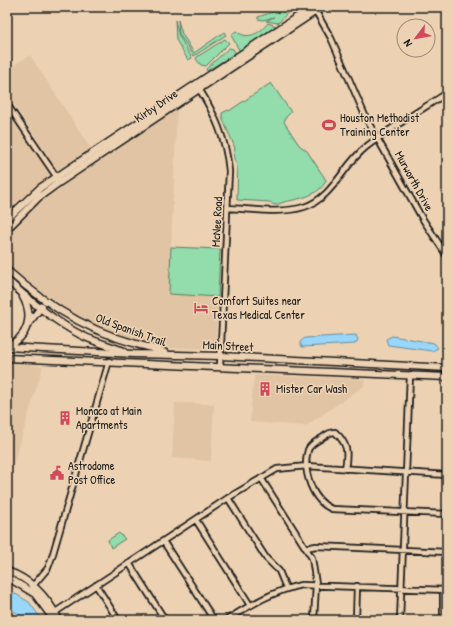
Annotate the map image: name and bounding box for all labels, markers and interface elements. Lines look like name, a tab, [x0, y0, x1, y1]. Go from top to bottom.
north arrow	[396, 18, 436, 58]
text: N	[400, 37, 415, 49]
street label: Kirby Drive	[131, 85, 181, 126]
place label: Houston Methodist Training Center	[340, 109, 420, 140]
sports icon: Houston Methodist Training Center	[321, 117, 337, 133]
street label: Murworth Drive	[391, 148, 438, 214]
street label: McNee Road	[207, 196, 226, 247]
place label: Comfort Suites near Texas Medical Center	[212, 292, 305, 323]
hotel icon: Comfort Suites near Texas Medical Center	[193, 300, 209, 316]
street label: Old Spanish Trail	[93, 309, 170, 350]
street label: Main Street	[202, 336, 255, 355]
place label: Mister Car Wash	[276, 380, 347, 397]
building icon: Mister Car Wash	[257, 381, 273, 397]
place label: Monaco at Main Apartments	[76, 402, 142, 433]
building icon: Monaco at Main Apartments	[57, 410, 73, 426]
place label: Astrodome Post Office	[68, 457, 115, 488]
public building icon: Astrodome Post Office	[49, 465, 65, 481]

